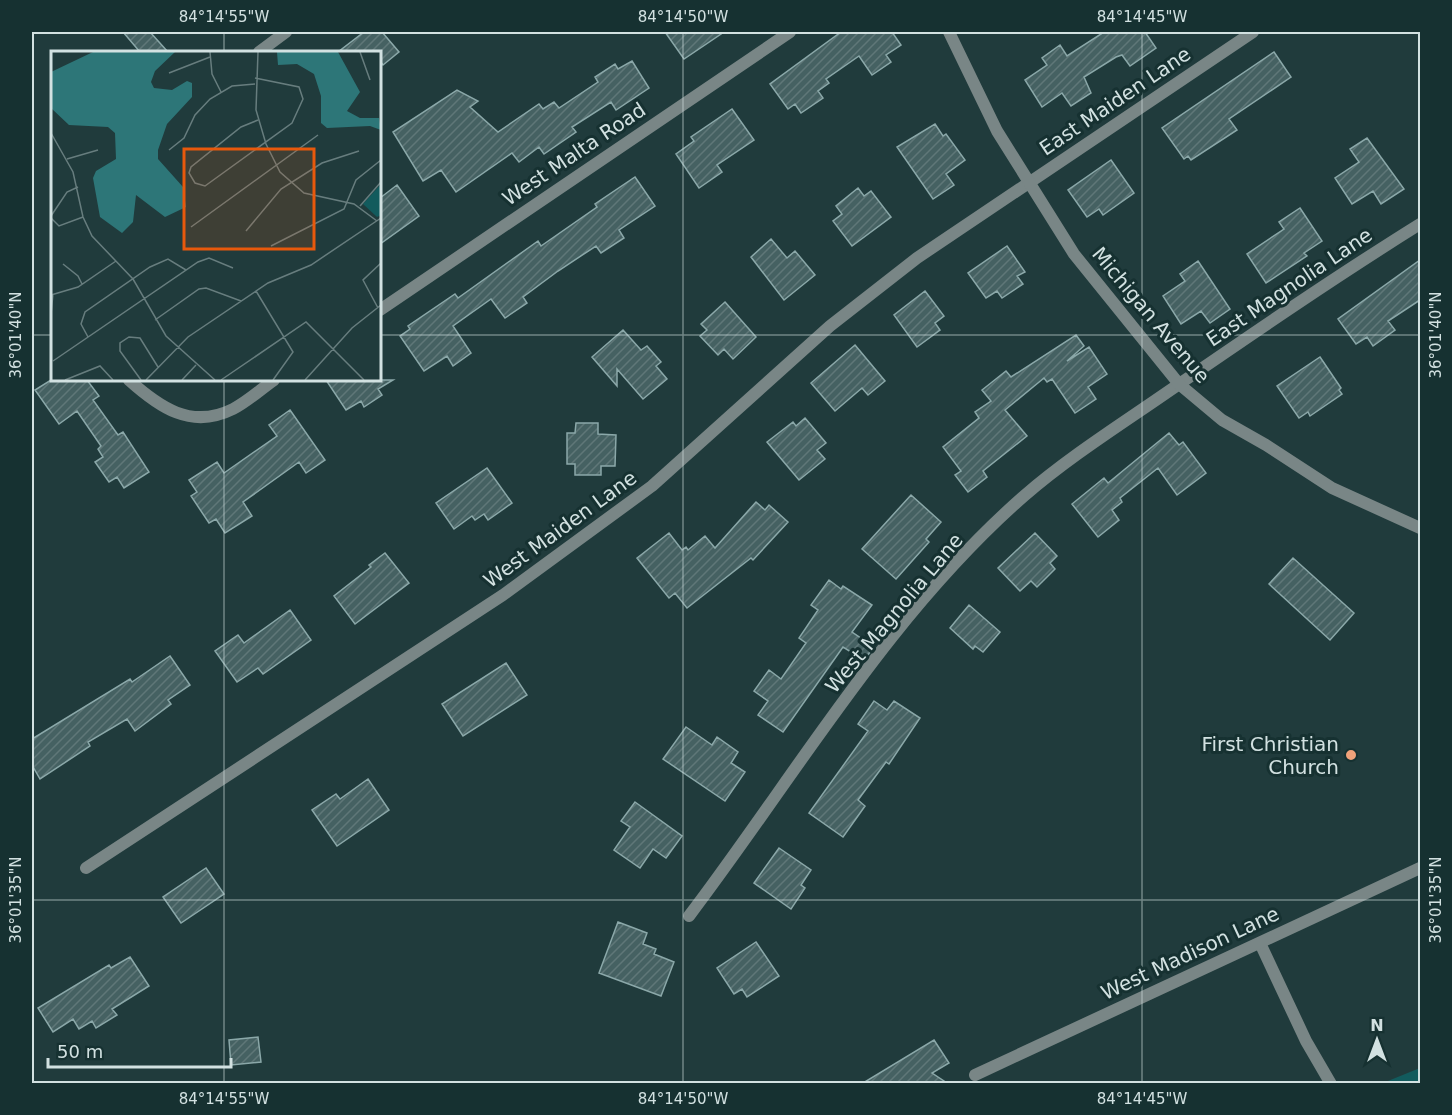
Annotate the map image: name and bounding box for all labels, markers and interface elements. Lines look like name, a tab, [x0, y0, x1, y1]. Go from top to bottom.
text: 84°14'55"W	[179, 8, 269, 26]
text: 84°14'50"W	[638, 8, 728, 26]
text: 84°14'45"W	[1097, 8, 1187, 26]
street label: East Maiden Lane	[1035, 42, 1195, 160]
inset map	[51, 51, 381, 381]
street label: West Malta Road	[498, 97, 650, 211]
street label: East Magnolia Lane	[1202, 223, 1376, 351]
street label: Michigan Avenue	[1087, 242, 1215, 388]
text: 36°01'40"N	[7, 291, 25, 379]
text: 36°01'40"N	[1427, 291, 1445, 379]
street label: West Maiden Lane	[479, 466, 641, 592]
street label: West Magnolia Lane	[820, 528, 968, 698]
place label: First Christian Church	[1201, 732, 1339, 779]
marker: First Christian Church	[1344, 748, 1358, 762]
text: 36°01'35"N	[7, 856, 25, 944]
text: 36°01'35"N	[1427, 856, 1445, 944]
street label: West Madison Lane	[1097, 901, 1283, 1005]
north arrow	[1347, 1010, 1407, 1070]
text: N	[1370, 1016, 1384, 1035]
scale bar	[48, 1031, 231, 1069]
text: 50 m	[57, 1041, 103, 1062]
text: 84°14'55"W	[179, 1090, 269, 1108]
text: 84°14'50"W	[638, 1090, 728, 1108]
text: 84°14'45"W	[1097, 1090, 1187, 1108]

